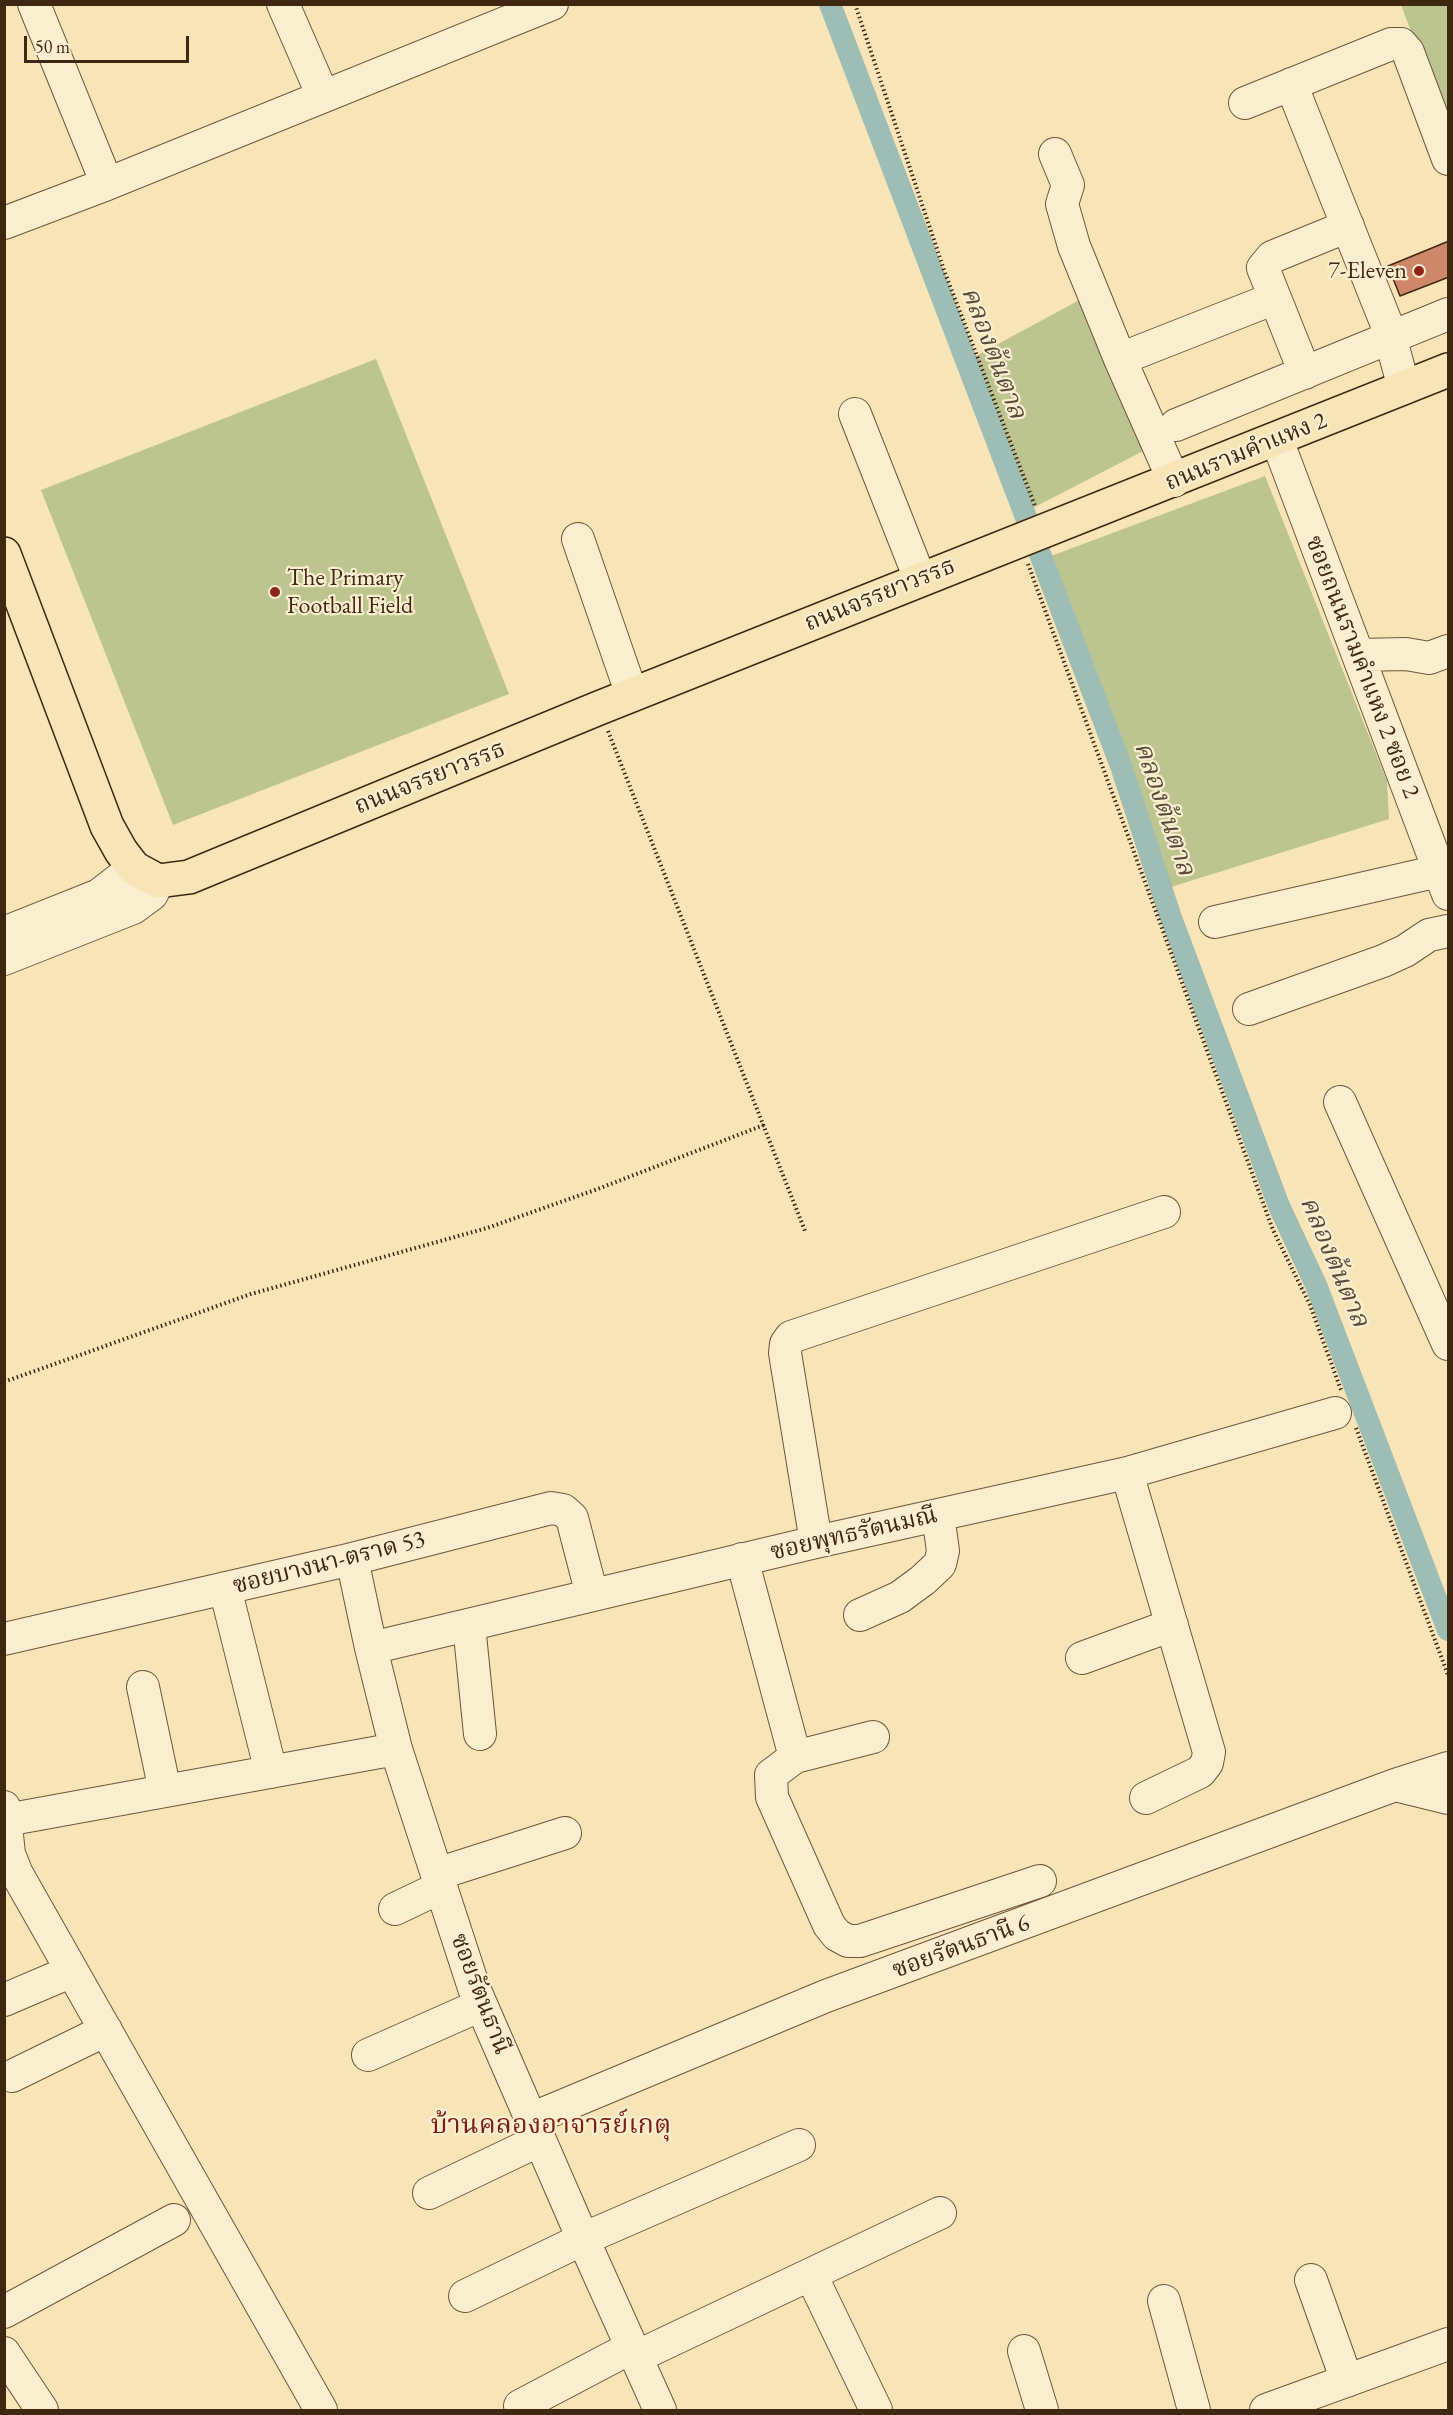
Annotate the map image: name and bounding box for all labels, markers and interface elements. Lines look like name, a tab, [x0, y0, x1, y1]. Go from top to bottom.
scale bar	[27, 24, 192, 62]
text: 50 m	[35, 35, 70, 58]
place label: 7-Eleven	[1328, 257, 1407, 285]
marker: 7-Eleven	[1412, 264, 1426, 278]
water label: คลองต้นตาล	[954, 283, 1032, 423]
street label: ถนนรามคำแหง 2	[1161, 406, 1331, 498]
street label: ซอยถนนรามคำแหง 2 ซอย 2	[1299, 532, 1425, 802]
street label: ถนนจรรยาวรรธ	[800, 552, 960, 638]
place label: The Primary Football Field	[287, 564, 413, 620]
marker: The Primary Football Field	[268, 585, 282, 599]
street label: ถนนจรรยาวรรธ	[350, 735, 510, 821]
water label: คลองต้นตาล	[1127, 738, 1201, 880]
water label: คลองต้นตาล	[1292, 1192, 1376, 1332]
street label: ซอยพุทธรัตนมณี	[768, 1501, 940, 1567]
street label: ซอยบางนา-ตราด 53	[230, 1525, 428, 1601]
street label: ซอยรัตนธานี 6	[889, 1909, 1033, 1985]
street label: ซอยรัตนธานี	[444, 1929, 516, 2059]
district label: บ้านคลองอาจารย์เกตุ	[431, 2110, 671, 2142]

